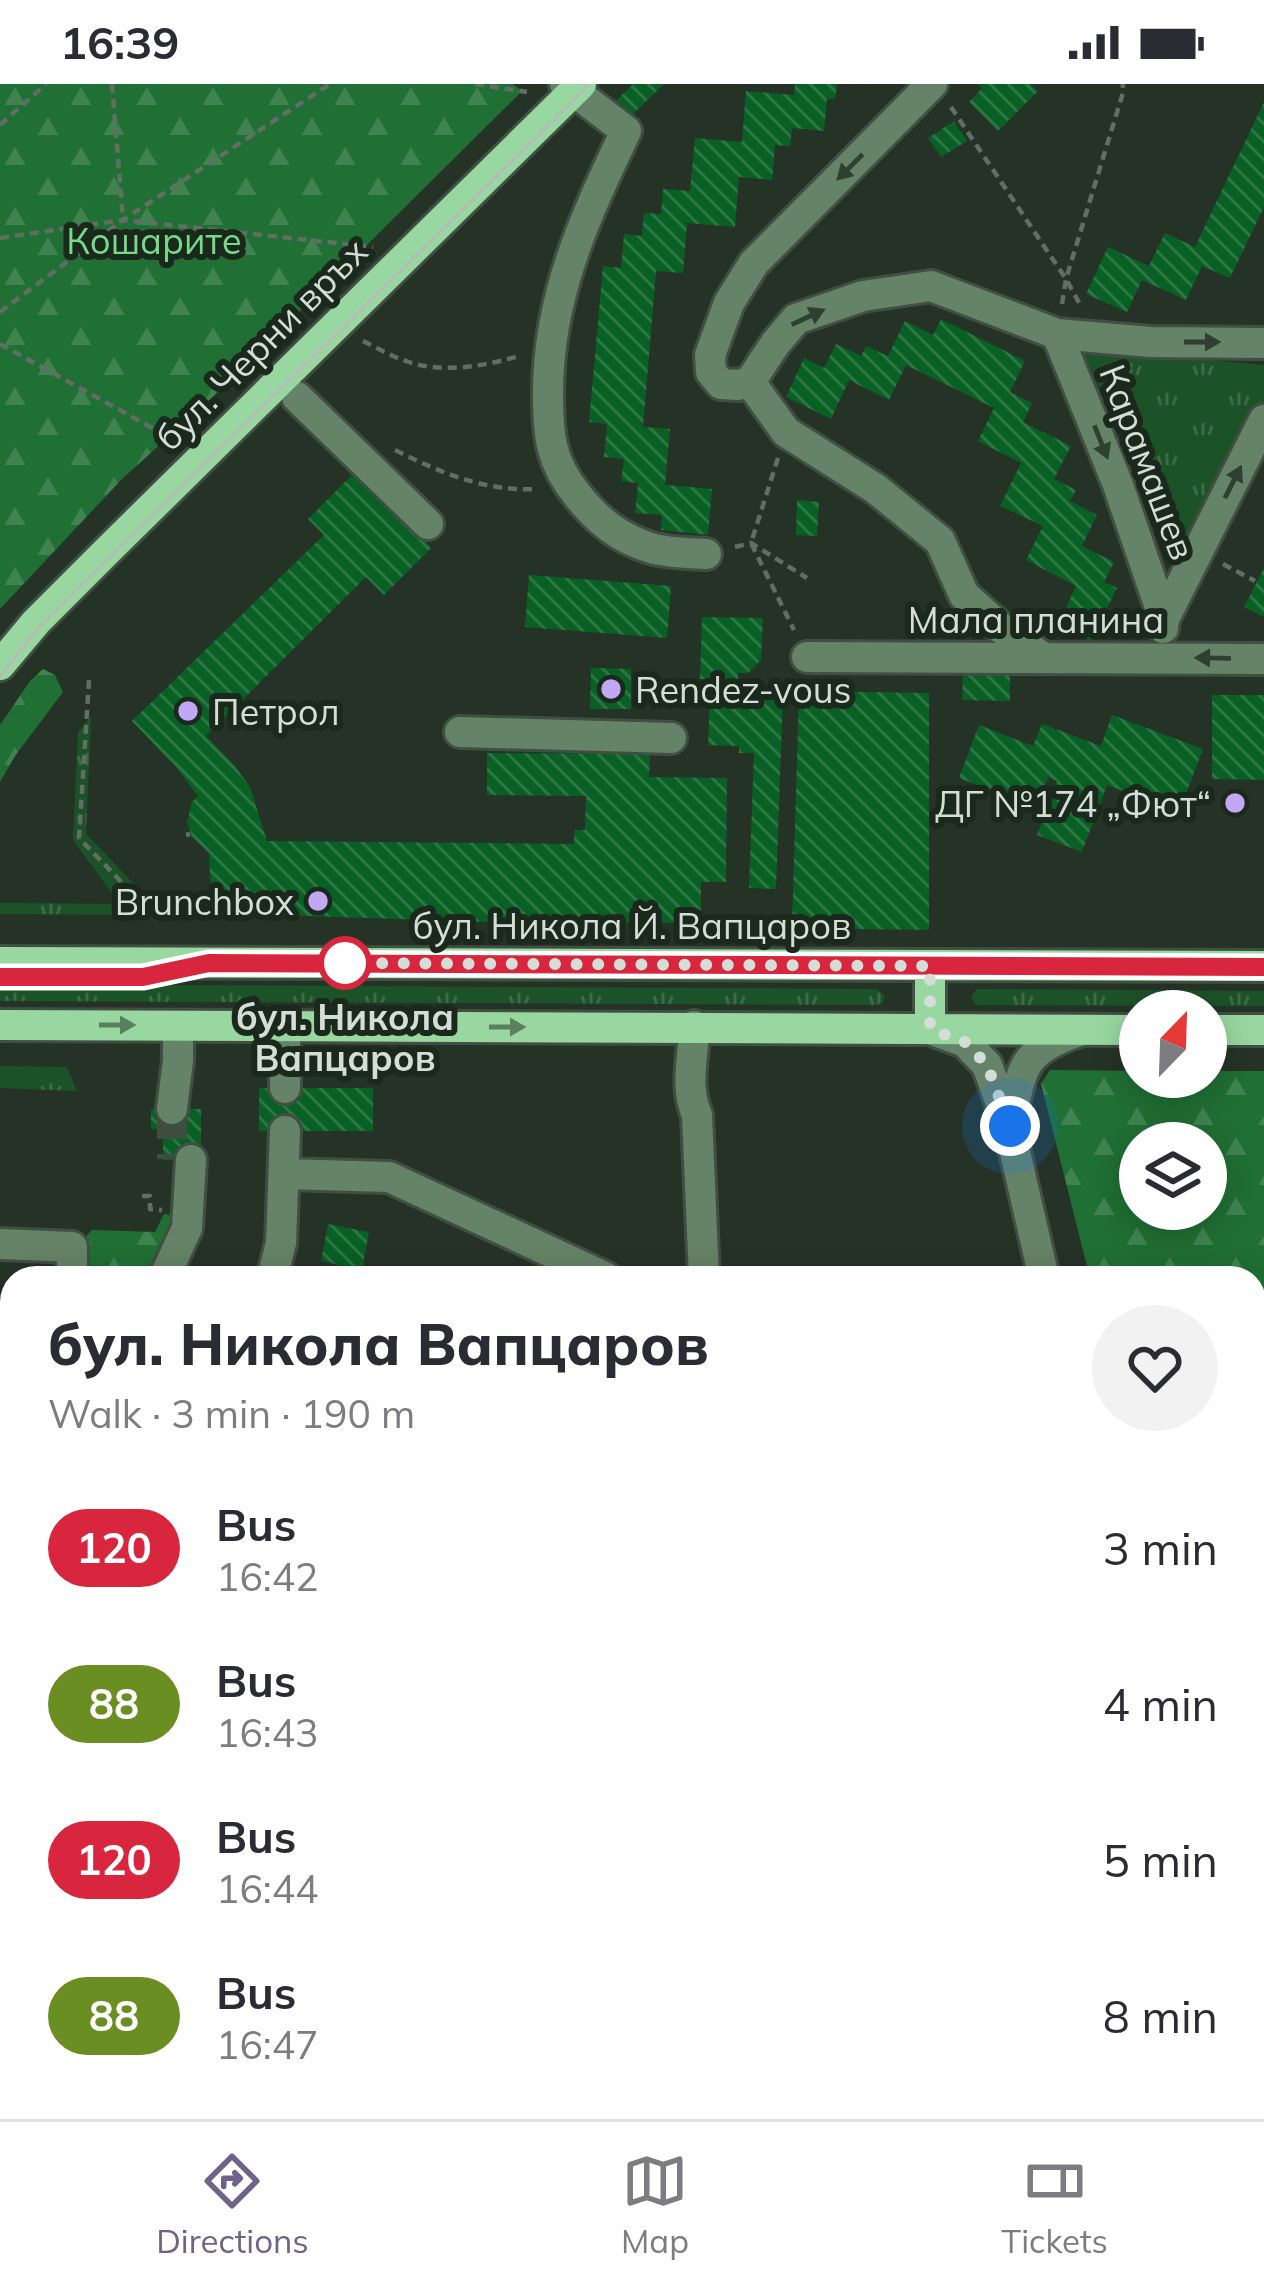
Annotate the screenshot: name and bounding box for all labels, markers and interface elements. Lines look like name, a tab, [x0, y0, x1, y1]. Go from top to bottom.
text: 16:39	[60, 14, 179, 70]
one-way arrow	[836, 153, 864, 181]
park label: Кошарите	[66, 218, 242, 263]
street label: бул. Черни връх	[146, 228, 377, 459]
one-way arrow	[791, 307, 826, 327]
one-way arrow	[1184, 332, 1222, 352]
street label: Карамашев	[1090, 358, 1206, 566]
one-way arrow	[1092, 425, 1111, 461]
one-way arrow	[1222, 465, 1242, 500]
street label: Мала планина	[908, 597, 1164, 642]
one-way arrow	[1193, 648, 1231, 668]
place label: Rendez-vous	[635, 667, 851, 712]
marker: Rendez-vous	[598, 676, 624, 702]
place label: Петрол	[212, 689, 340, 734]
marker: Петрол	[175, 698, 201, 724]
place label: ДГ №174 „Фют“	[935, 781, 1211, 826]
marker: ДГ №174 „Фют“	[1222, 790, 1248, 816]
place label: Brunchbox	[115, 879, 294, 924]
marker: Brunchbox	[305, 888, 331, 914]
street label: бул. Никола Й. Вапцаров	[413, 903, 851, 948]
marker: бул. Никола Вапцаров	[320, 938, 370, 988]
north arrow	[1119, 990, 1227, 1098]
map controls	[1119, 990, 1227, 1230]
place label: бул. Никола Вапцаров	[236, 994, 454, 1080]
one-way arrow	[99, 1015, 137, 1035]
one-way arrow	[489, 1017, 527, 1037]
your location	[980, 1096, 1040, 1156]
button: layers	[1119, 1122, 1227, 1230]
button: heart	[1092, 1305, 1218, 1431]
text: бул. Никола Вапцаров	[48, 1308, 709, 1379]
text: Walk · 3 min · 190 m	[48, 1389, 415, 1438]
text: Bus	[216, 1496, 296, 1552]
text: 3 min	[1103, 1520, 1218, 1576]
text: 120	[76, 1521, 152, 1574]
text: 16:42	[216, 1552, 319, 1601]
text: Bus	[216, 1652, 296, 1708]
text: 4 min	[1103, 1676, 1218, 1732]
text: 88	[89, 1677, 139, 1730]
text: 16:43	[216, 1708, 319, 1757]
text: Bus	[216, 1808, 296, 1864]
text: 5 min	[1103, 1832, 1218, 1888]
text: 120	[76, 1833, 152, 1886]
text: 16:44	[216, 1864, 319, 1913]
text: Bus	[216, 1964, 296, 2020]
text: 8 min	[1103, 1988, 1218, 2044]
text: 88	[89, 1989, 139, 2042]
text: 16:47	[216, 2020, 319, 2069]
tab: Directions	[156, 2148, 309, 2261]
tab: Map	[621, 2148, 689, 2261]
tab: Tickets	[1001, 2148, 1108, 2261]

